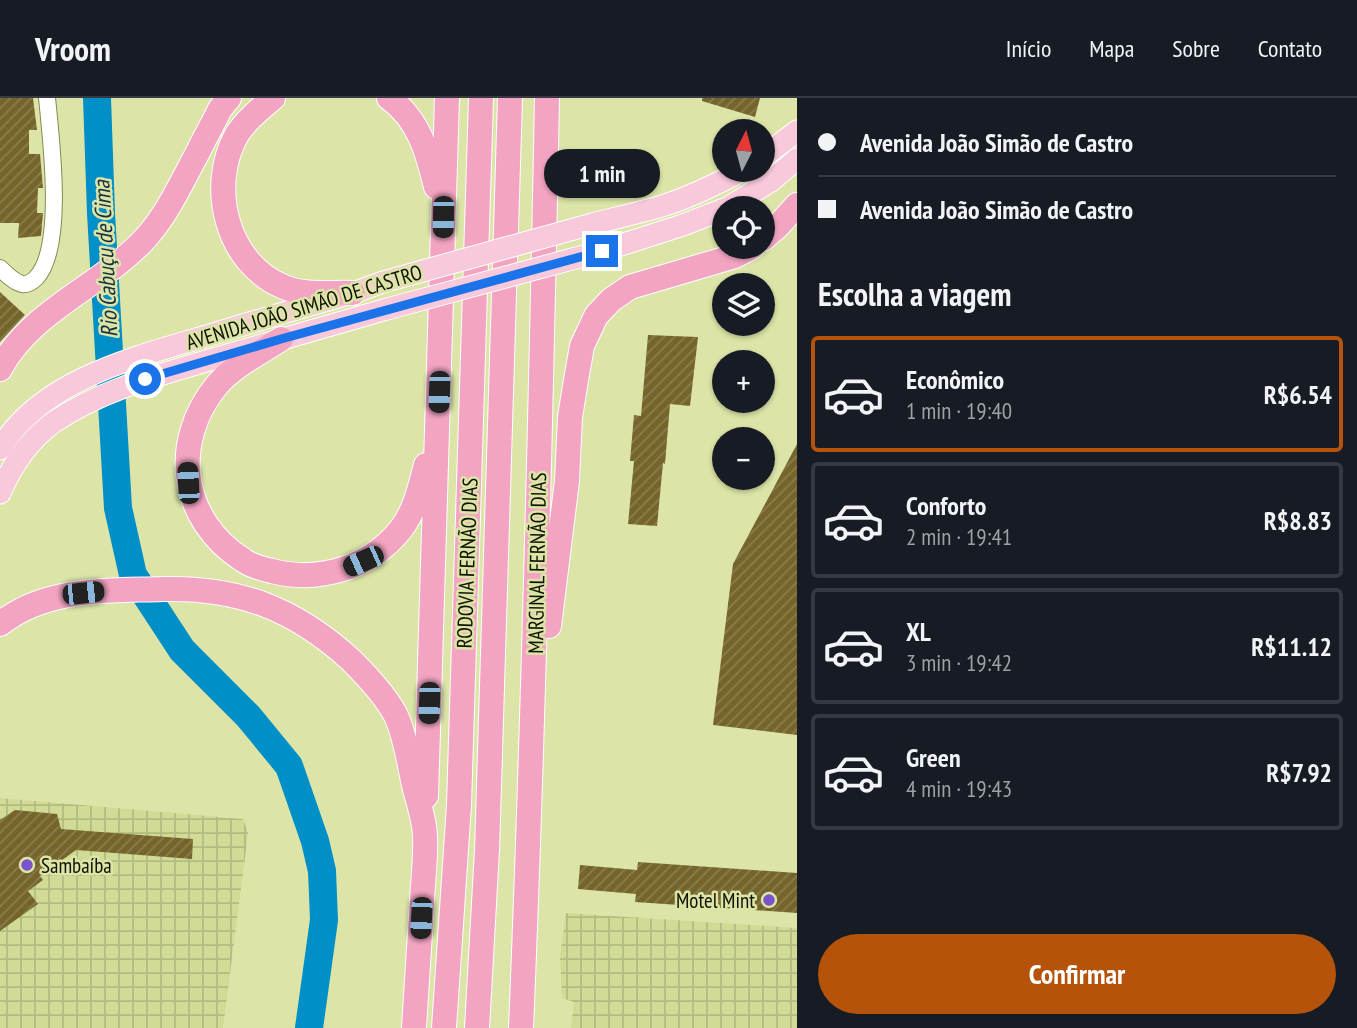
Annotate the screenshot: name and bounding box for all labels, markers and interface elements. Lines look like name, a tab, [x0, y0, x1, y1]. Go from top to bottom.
text: Vroom	[35, 27, 111, 70]
text: Início	[1006, 33, 1051, 64]
text: Mapa	[1089, 33, 1134, 64]
text: Sobre	[1172, 33, 1220, 64]
text: Contato	[1258, 33, 1322, 64]
north arrow	[712, 119, 775, 182]
map controls	[712, 119, 775, 490]
text: Avenida João Simão de Castro	[860, 126, 1133, 159]
callout: 1 min	[544, 150, 660, 198]
text: 1 min	[579, 159, 625, 188]
water label: Rio Cabuçu de Cima	[86, 178, 124, 338]
text: Avenida João Simão de Castro	[860, 193, 1133, 226]
car	[433, 196, 454, 238]
button: locate	[712, 196, 775, 259]
route end	[586, 235, 618, 267]
street label: AVENIDA JOÃO SIMÃO DE CASTRO	[183, 258, 425, 356]
button: layers	[712, 273, 775, 336]
text: Escolha a viagem	[818, 273, 1011, 315]
button: +	[712, 350, 775, 413]
route start	[129, 363, 161, 395]
icon: car	[822, 363, 885, 426]
text: Econômico	[906, 363, 1004, 396]
car	[428, 371, 451, 413]
text: R$6.54	[1264, 378, 1332, 411]
text: 1 min · 19:40	[906, 396, 1012, 425]
button: −	[712, 427, 775, 490]
car	[177, 461, 200, 505]
street label: MARGINAL FERNÃO DIAS	[522, 472, 552, 654]
street label: RODOVIA FERNÃO DIAS	[451, 477, 483, 649]
icon: car	[822, 489, 885, 552]
text: Conforto	[906, 489, 986, 522]
text: R$8.83	[1264, 504, 1332, 537]
text: 2 min · 19:41	[906, 522, 1012, 551]
car	[340, 543, 387, 579]
car	[62, 580, 105, 606]
icon: car	[822, 615, 885, 678]
text: XL	[906, 615, 931, 648]
text: R$11.12	[1251, 630, 1332, 663]
text: 3 min · 19:42	[906, 648, 1012, 677]
car	[418, 682, 441, 724]
icon: car	[822, 741, 885, 804]
text: Green	[906, 741, 961, 774]
text: R$7.92	[1266, 756, 1332, 789]
text: 4 min · 19:43	[906, 774, 1012, 803]
place label: Sambaíba	[41, 852, 112, 879]
marker: Sambaíba	[19, 857, 35, 873]
place label: Motel Mint	[676, 887, 755, 914]
marker: Motel Mint	[761, 892, 777, 908]
car	[410, 896, 433, 940]
button: Confirmar	[818, 934, 1336, 1014]

